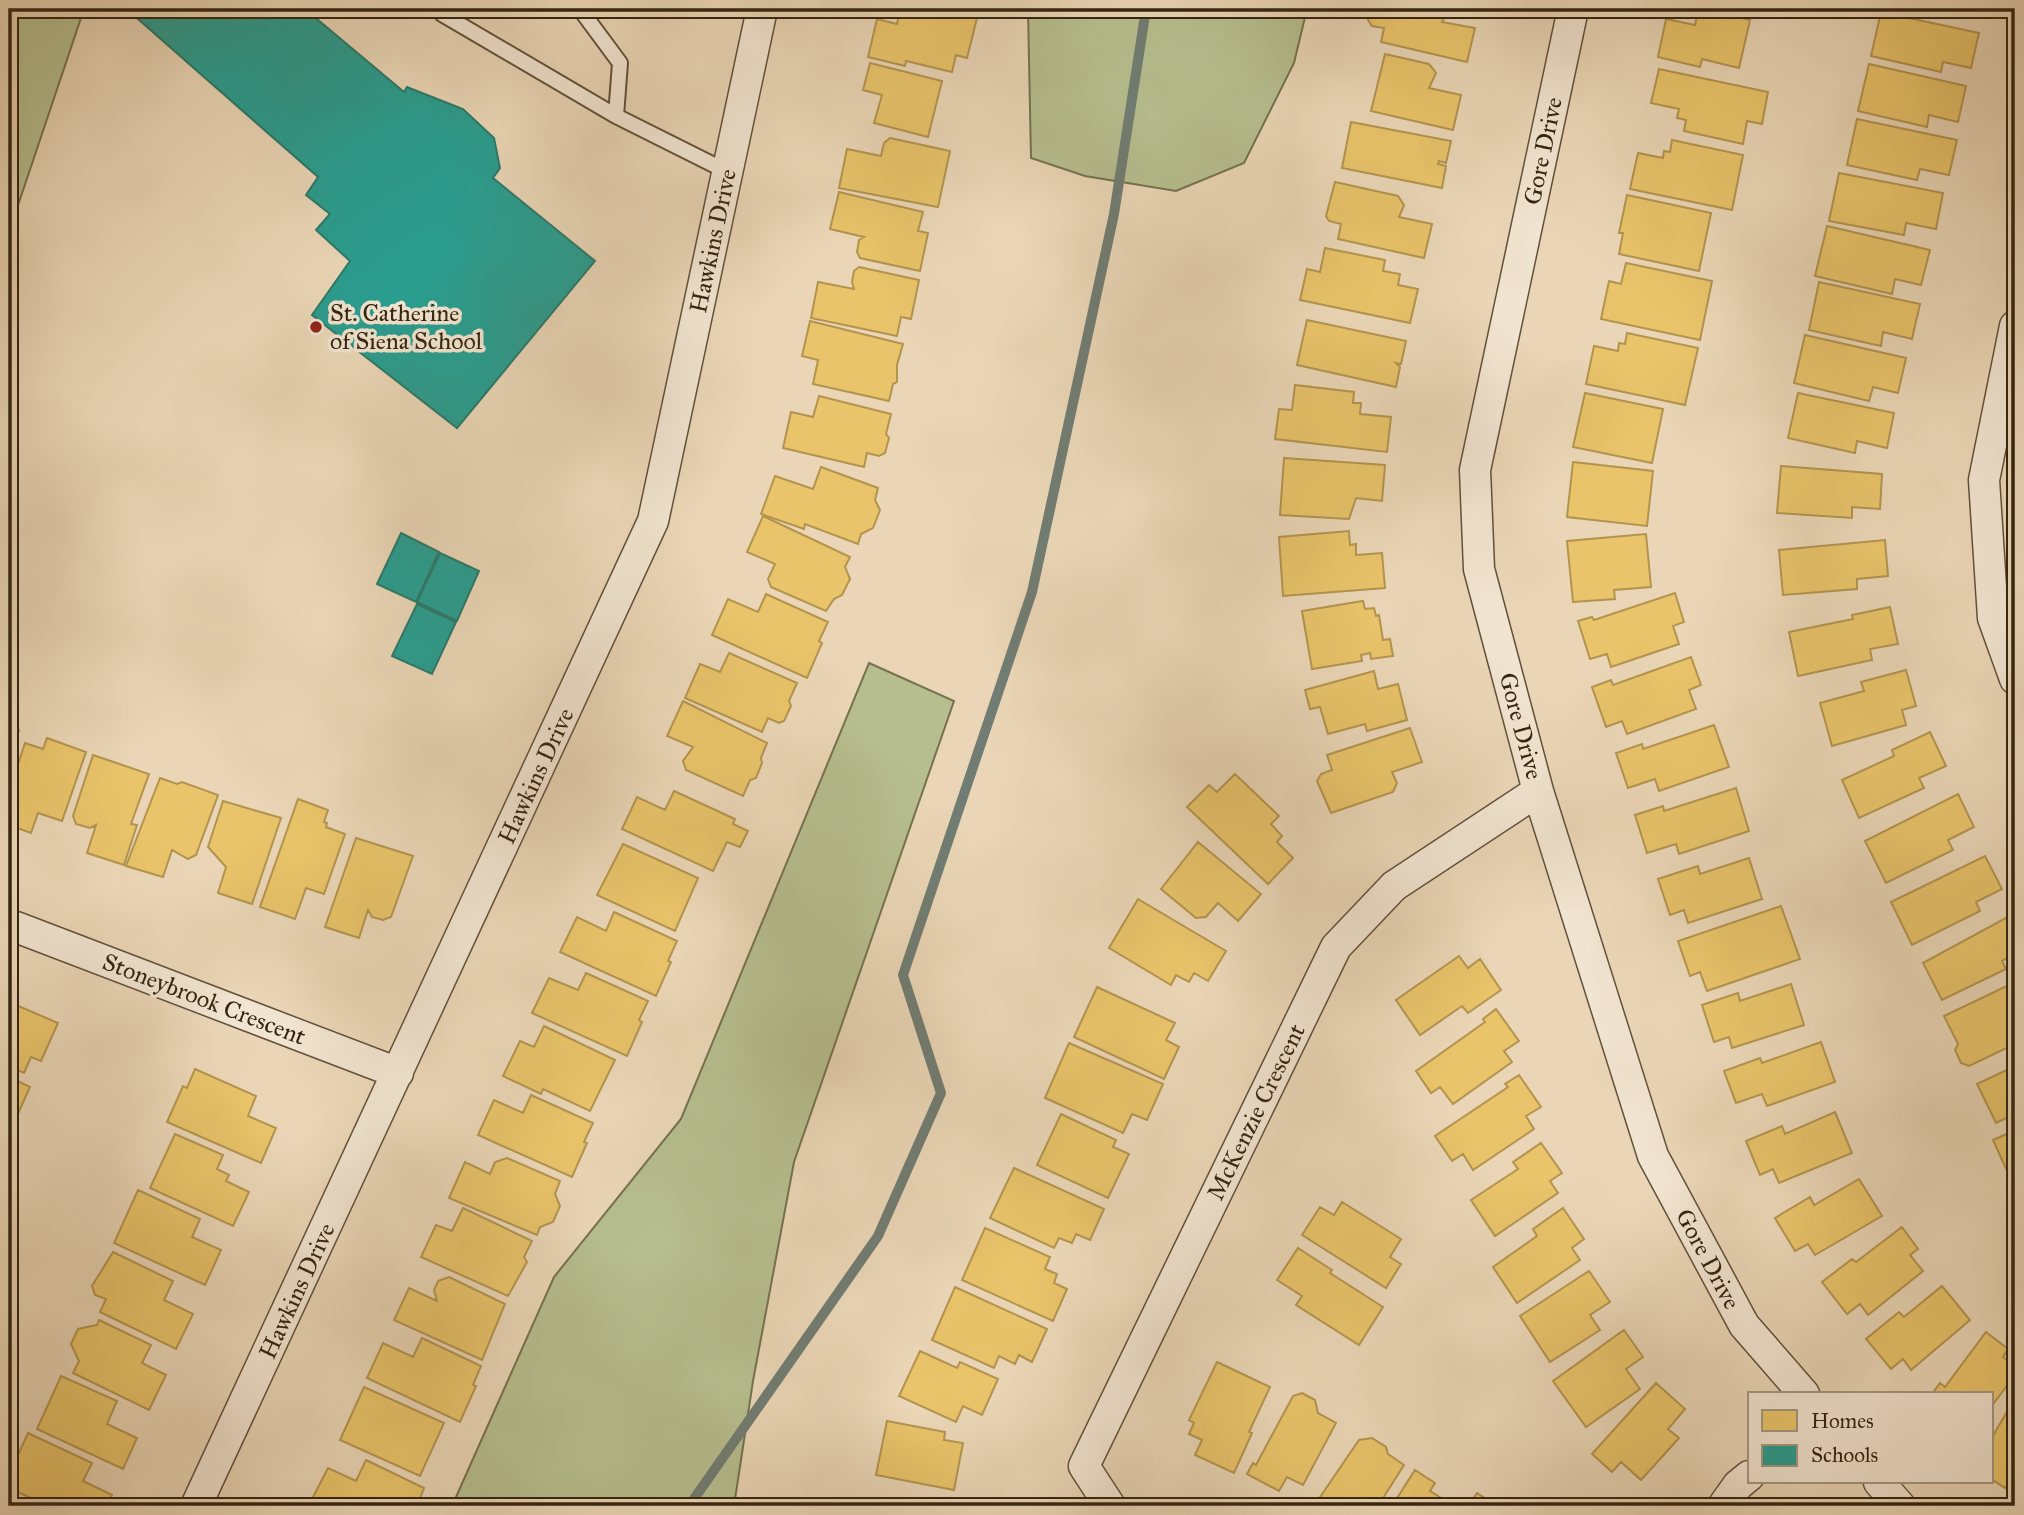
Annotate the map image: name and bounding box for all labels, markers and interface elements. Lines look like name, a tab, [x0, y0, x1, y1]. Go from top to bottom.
street label: Gore Drive	[1517, 94, 1569, 208]
street label: Hawkins Drive	[683, 166, 743, 316]
place label: St. Catherine of Siena School	[330, 298, 483, 356]
marker: St. Catherine of Siena School	[308, 319, 324, 335]
street label: Gore Drive	[1492, 669, 1550, 783]
street label: Hawkins Drive	[491, 703, 581, 849]
street label: Stoneybrook Crescent	[98, 946, 310, 1052]
street label: McKenzie Crescent	[1200, 1019, 1312, 1205]
street label: Gore Drive	[1669, 1204, 1747, 1314]
street label: Hawkins Drive	[252, 1218, 342, 1364]
legend	[1748, 1392, 1993, 1484]
text: Homes	[1811, 1408, 1874, 1434]
text: Schools	[1811, 1442, 1878, 1468]

